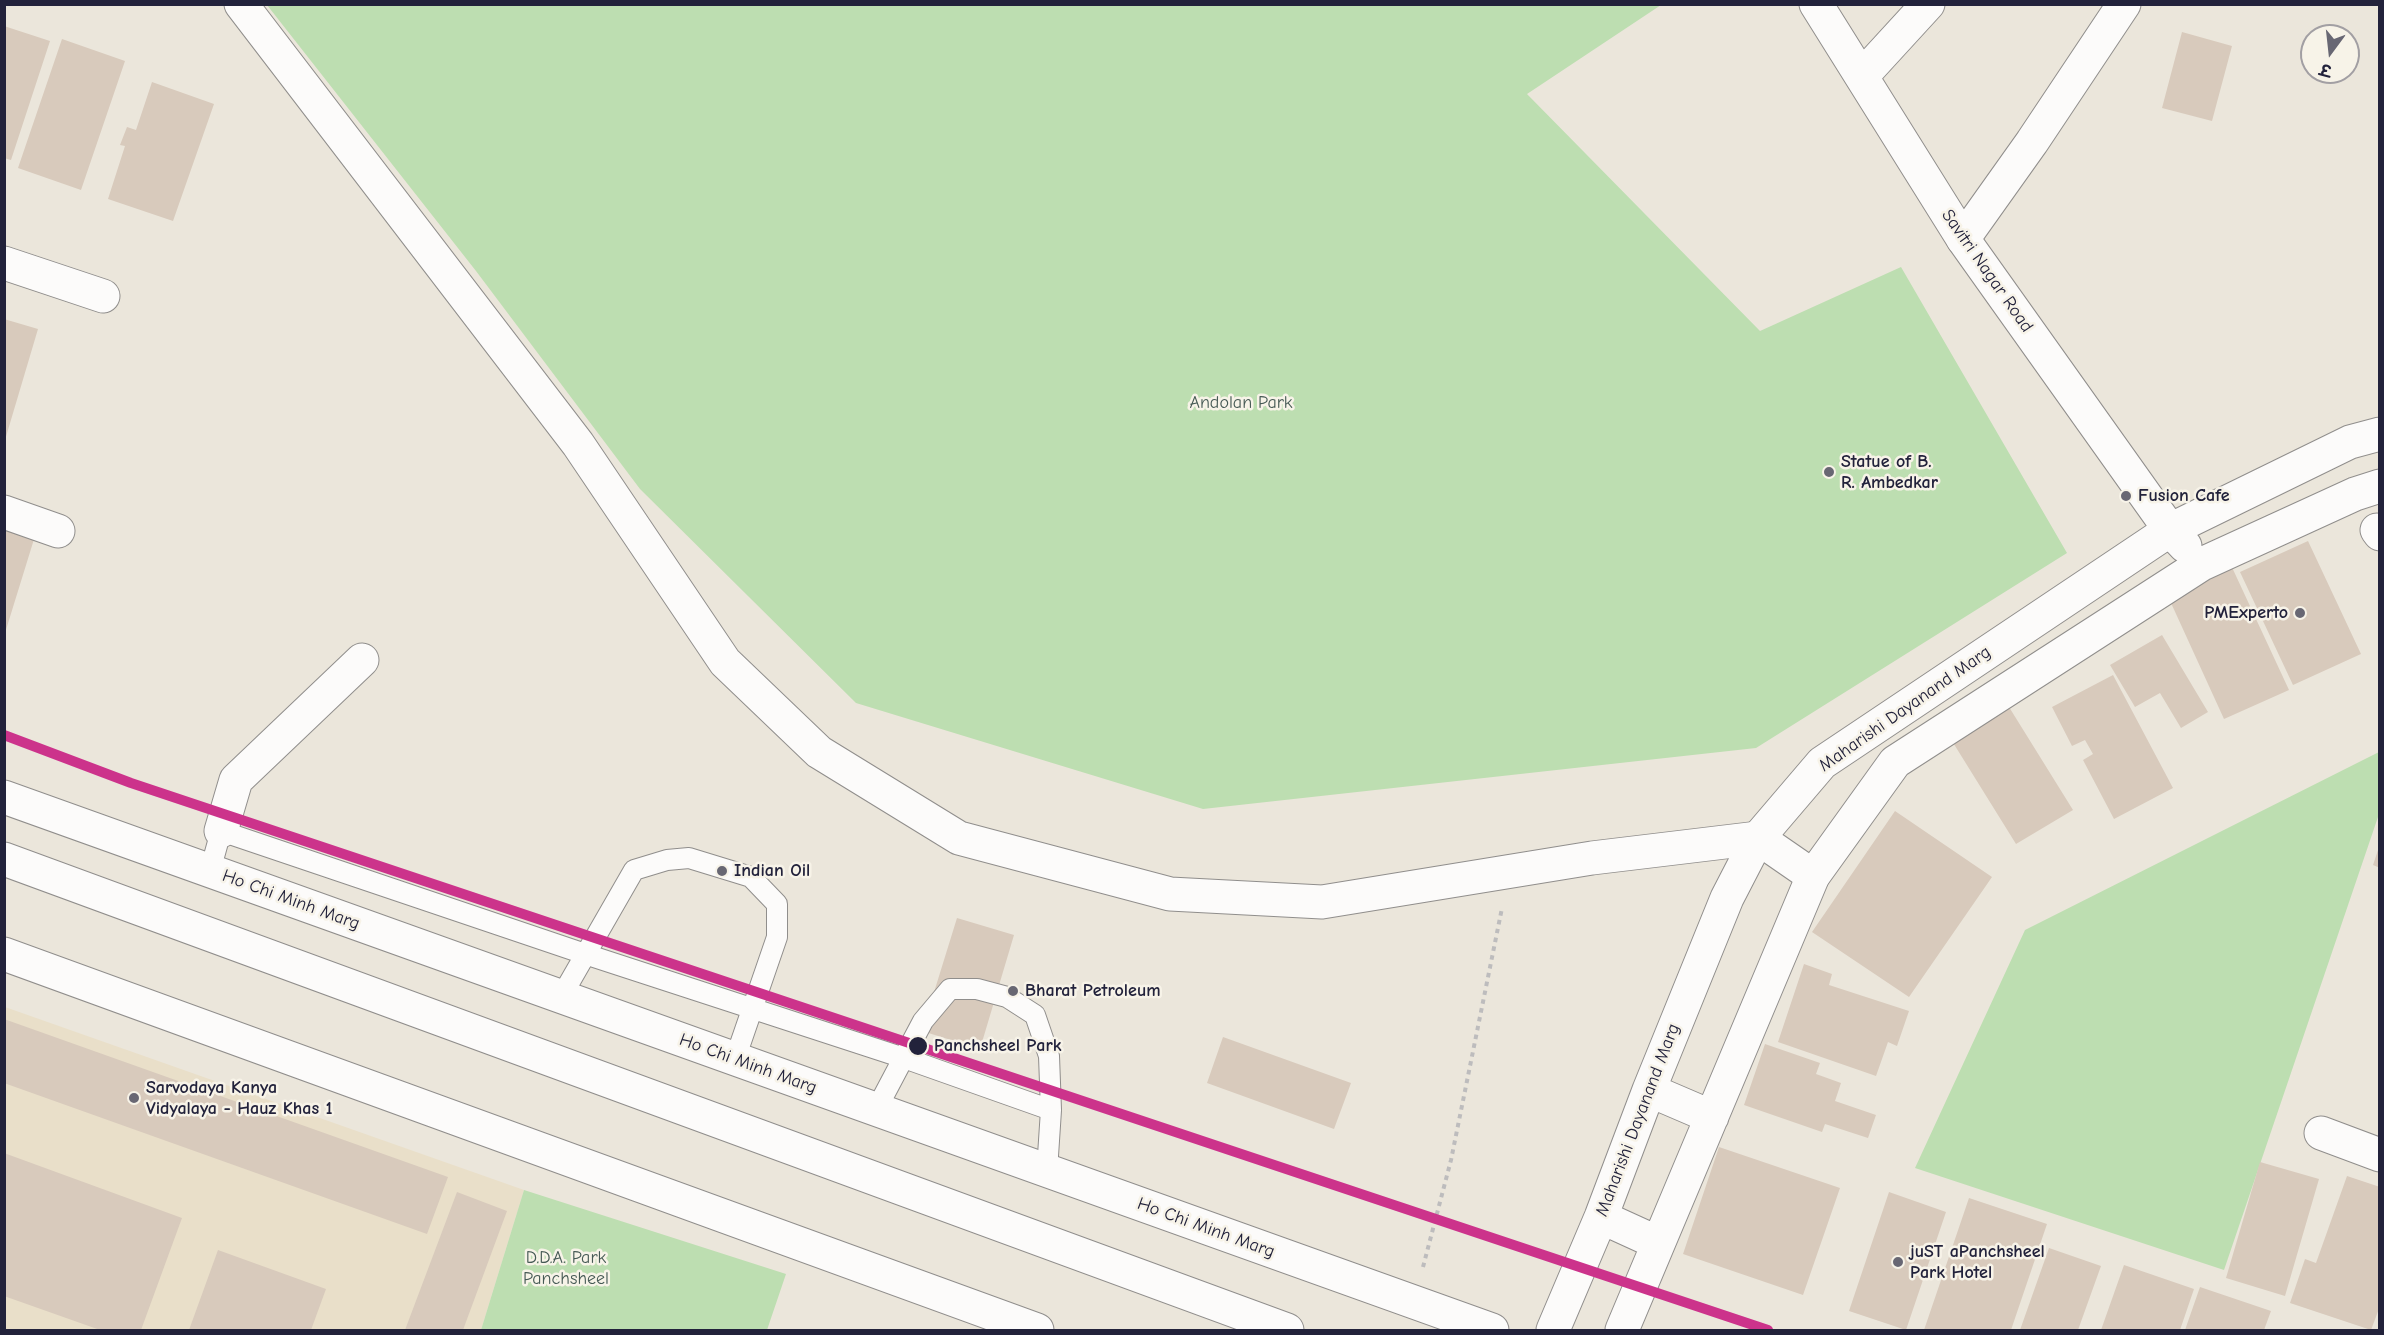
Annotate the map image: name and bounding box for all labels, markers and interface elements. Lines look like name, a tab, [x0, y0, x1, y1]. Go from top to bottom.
north arrow	[2300, 24, 2360, 84]
text: उ	[2318, 59, 2333, 80]
street label: Savitri Nagar Road	[1937, 205, 2037, 337]
park label: Andolan Park	[1189, 392, 1293, 414]
place label: Statue of B. R. Ambedkar	[1841, 451, 1938, 494]
marker: Statue of B. R. Ambedkar	[1822, 465, 1836, 479]
place label: Fusion Cafe	[2138, 485, 2230, 507]
marker: Fusion Cafe	[2119, 489, 2133, 503]
place label: PMExperto	[2204, 602, 2288, 624]
marker: PMExperto	[2293, 606, 2307, 620]
street label: Maharishi Dayanand Marg	[1815, 641, 1995, 777]
place label: Indian Oil	[734, 860, 810, 882]
marker: Indian Oil	[715, 864, 729, 878]
street label: Ho Chi Minh Marg	[219, 865, 363, 935]
place label: Bharat Petroleum	[1025, 980, 1161, 1002]
marker: Bharat Petroleum	[1006, 984, 1020, 998]
street label: Maharishi Dayanand Marg	[1591, 1021, 1685, 1219]
street label: Ho Chi Minh Marg	[676, 1029, 820, 1099]
marker: Panchsheel Park	[907, 1035, 929, 1057]
place label: Panchsheel Park	[934, 1035, 1061, 1057]
place label: Sarvodaya Kanya Vidyalaya - Hauz Khas 1	[146, 1077, 333, 1120]
marker: Sarvodaya Kanya Vidyalaya - Hauz Khas 1	[127, 1091, 141, 1105]
street label: Ho Chi Minh Marg	[1134, 1193, 1278, 1263]
place label: juST aPanchsheel Park Hotel	[1910, 1241, 2045, 1284]
park label: D.D.A. Park Panchsheel	[523, 1247, 609, 1290]
marker: juST aPanchsheel Park Hotel	[1891, 1255, 1905, 1269]

